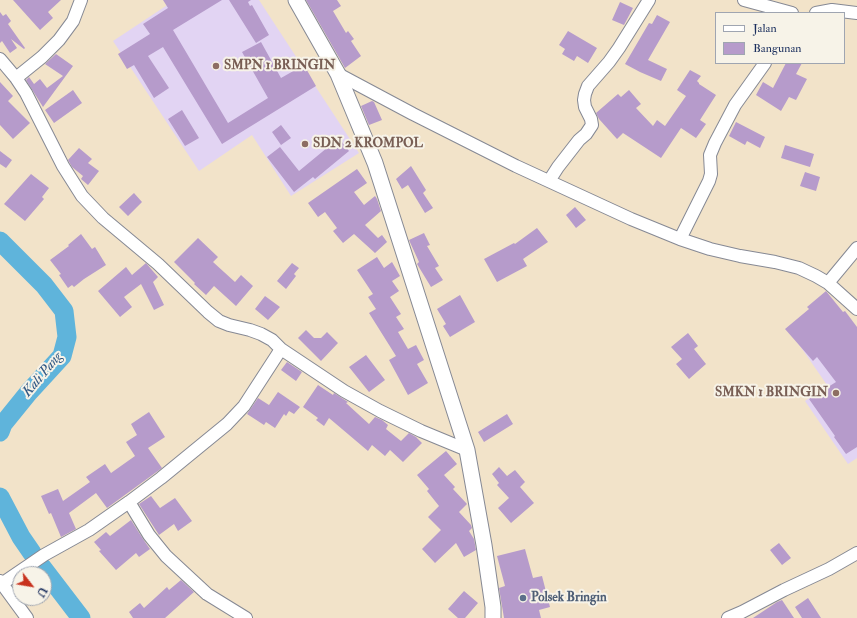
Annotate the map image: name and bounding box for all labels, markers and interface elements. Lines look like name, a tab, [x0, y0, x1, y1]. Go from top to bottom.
legend	[715, 12, 845, 64]
text: Jalan	[753, 21, 777, 36]
text: Bangunan	[753, 41, 802, 56]
place label: SMPN 1 BRINGIN	[224, 58, 335, 74]
marker: SMPN 1 BRINGIN	[211, 61, 221, 71]
place label: SDN 2 KROMPOL	[313, 136, 423, 152]
marker: SDN 2 KROMPOL	[300, 139, 310, 149]
water label: Kali Pang	[19, 349, 67, 401]
place label: SMKN 1 BRINGIN	[715, 385, 828, 401]
marker: SMKN 1 BRINGIN	[831, 388, 841, 398]
north arrow	[12, 566, 52, 606]
text: U	[34, 585, 50, 599]
place label: Polsek Bringin	[531, 590, 607, 606]
marker: Polsek Bringin	[518, 593, 528, 603]

